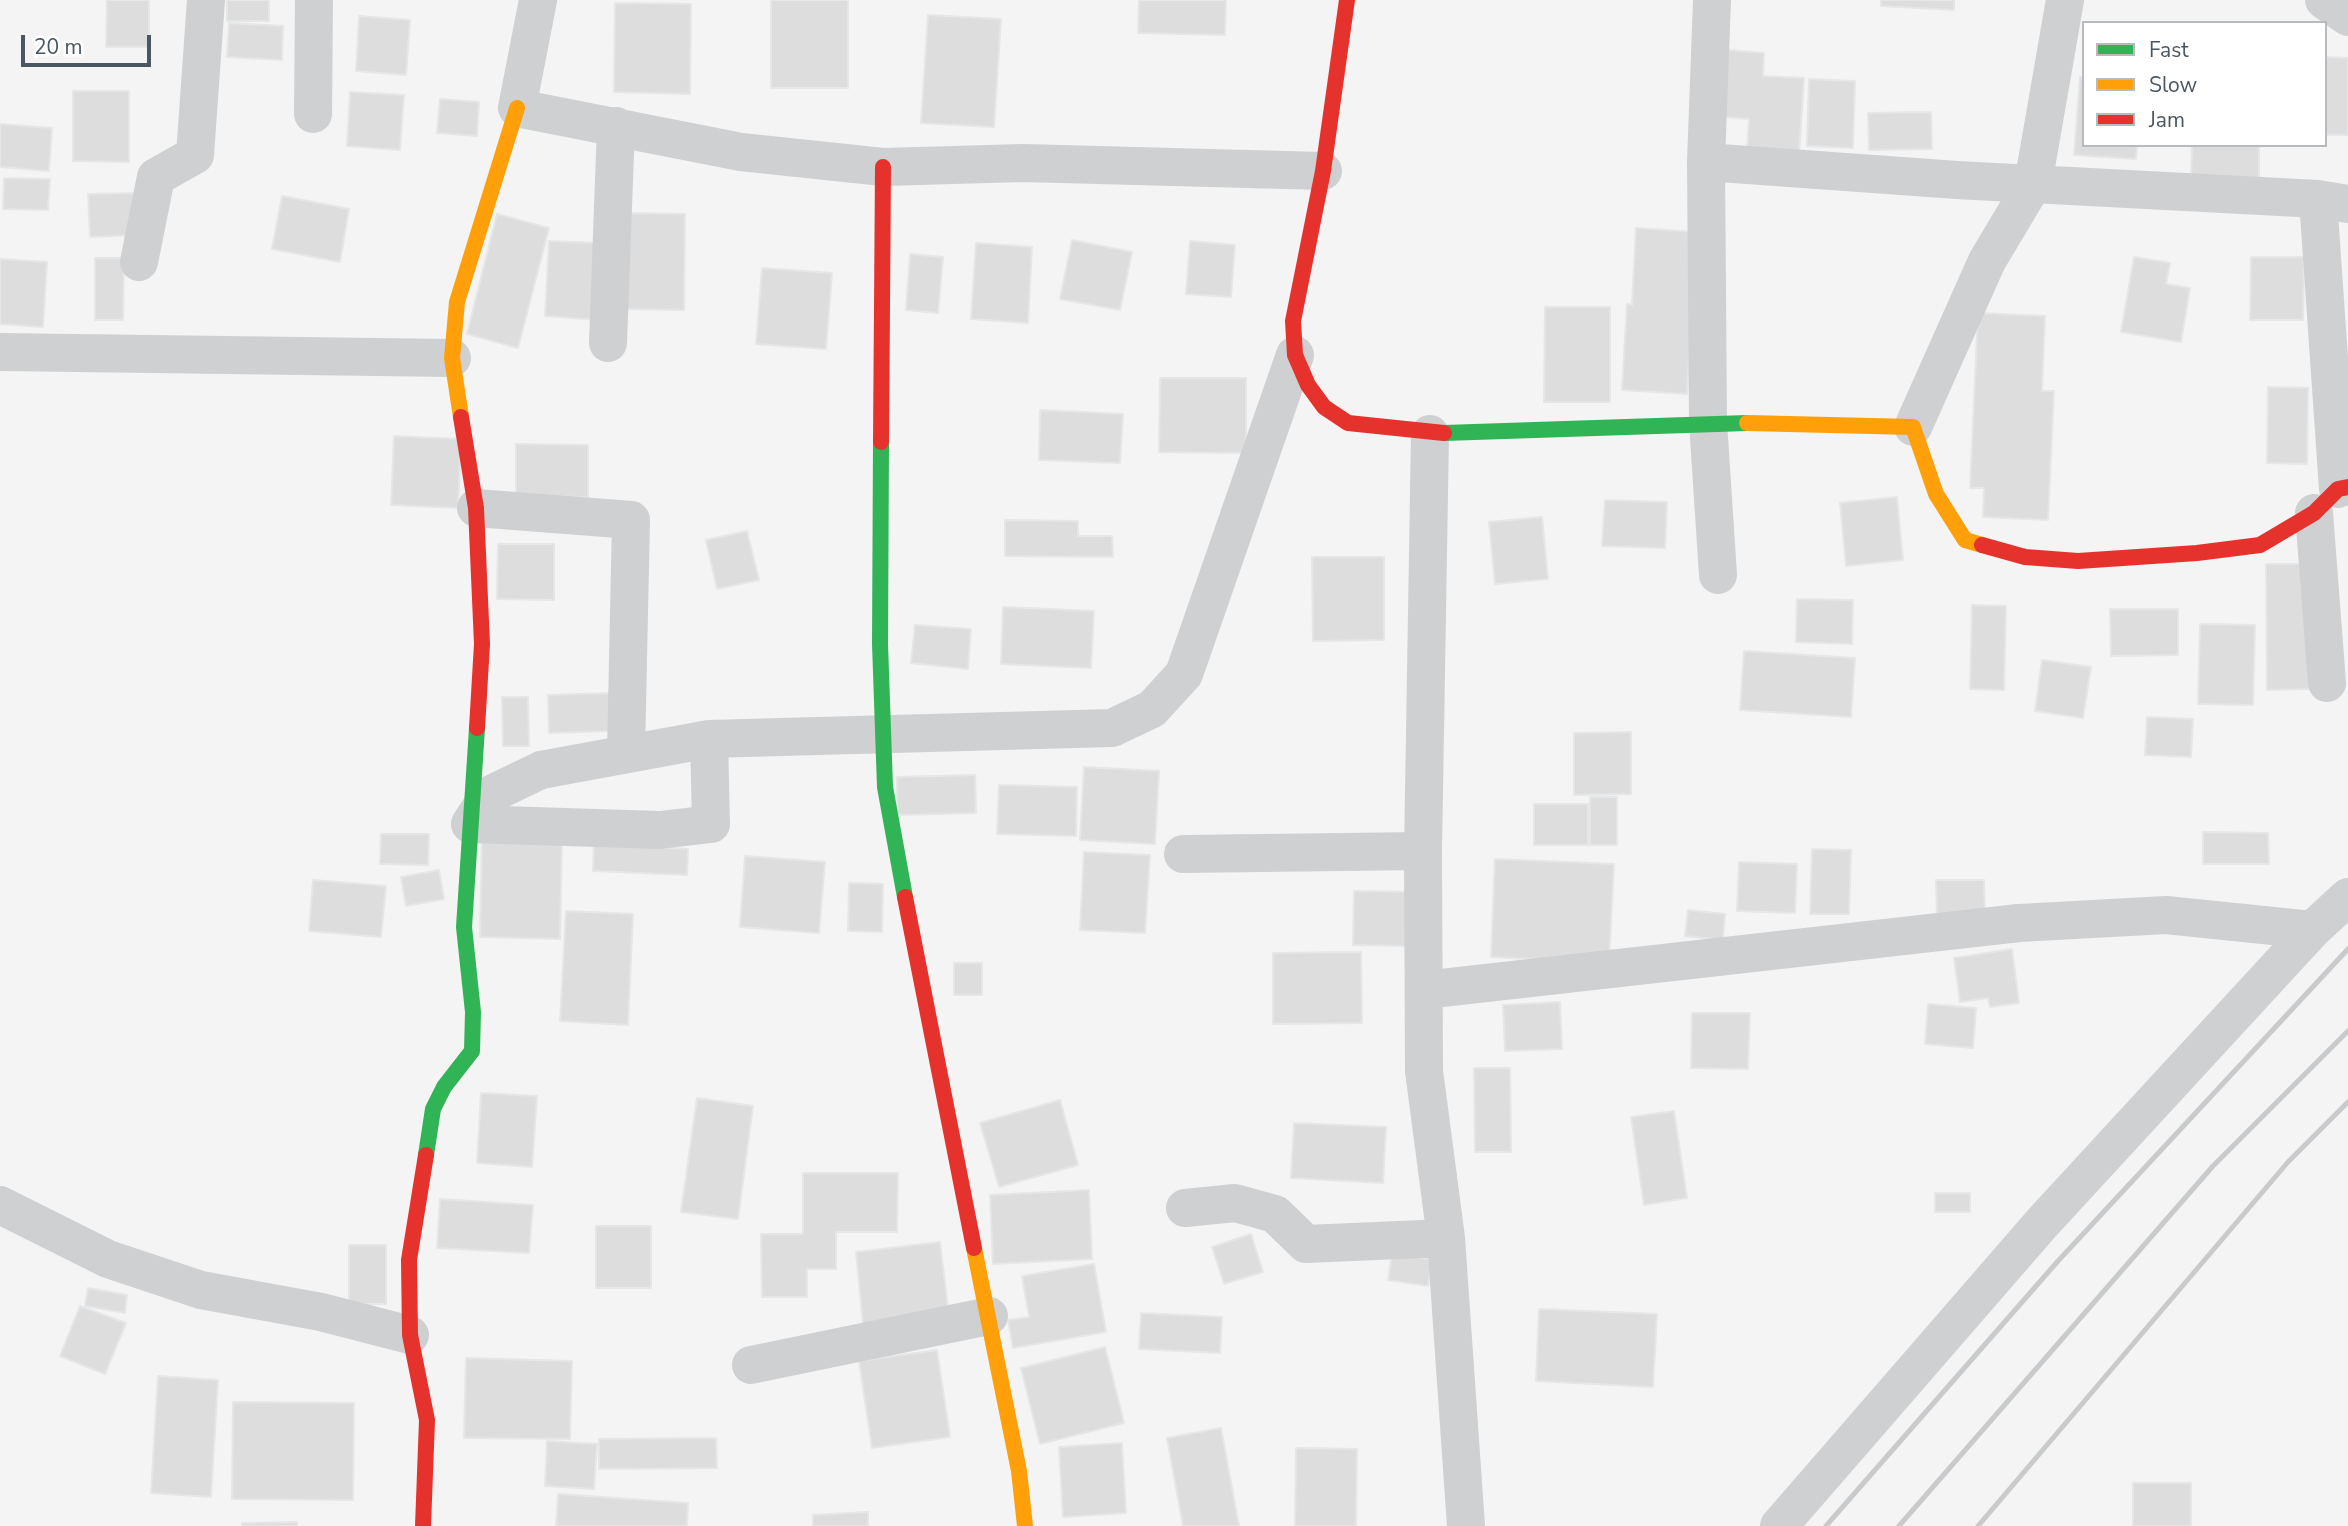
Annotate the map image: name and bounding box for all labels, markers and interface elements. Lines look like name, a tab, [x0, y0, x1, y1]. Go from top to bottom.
scale bar	[24, 21, 154, 65]
legend	[2082, 21, 2327, 147]
text: 20 m	[34, 33, 83, 61]
text: Fast	[2149, 36, 2189, 64]
text: Slow	[2149, 71, 2197, 99]
text: Jam	[2149, 106, 2185, 134]

